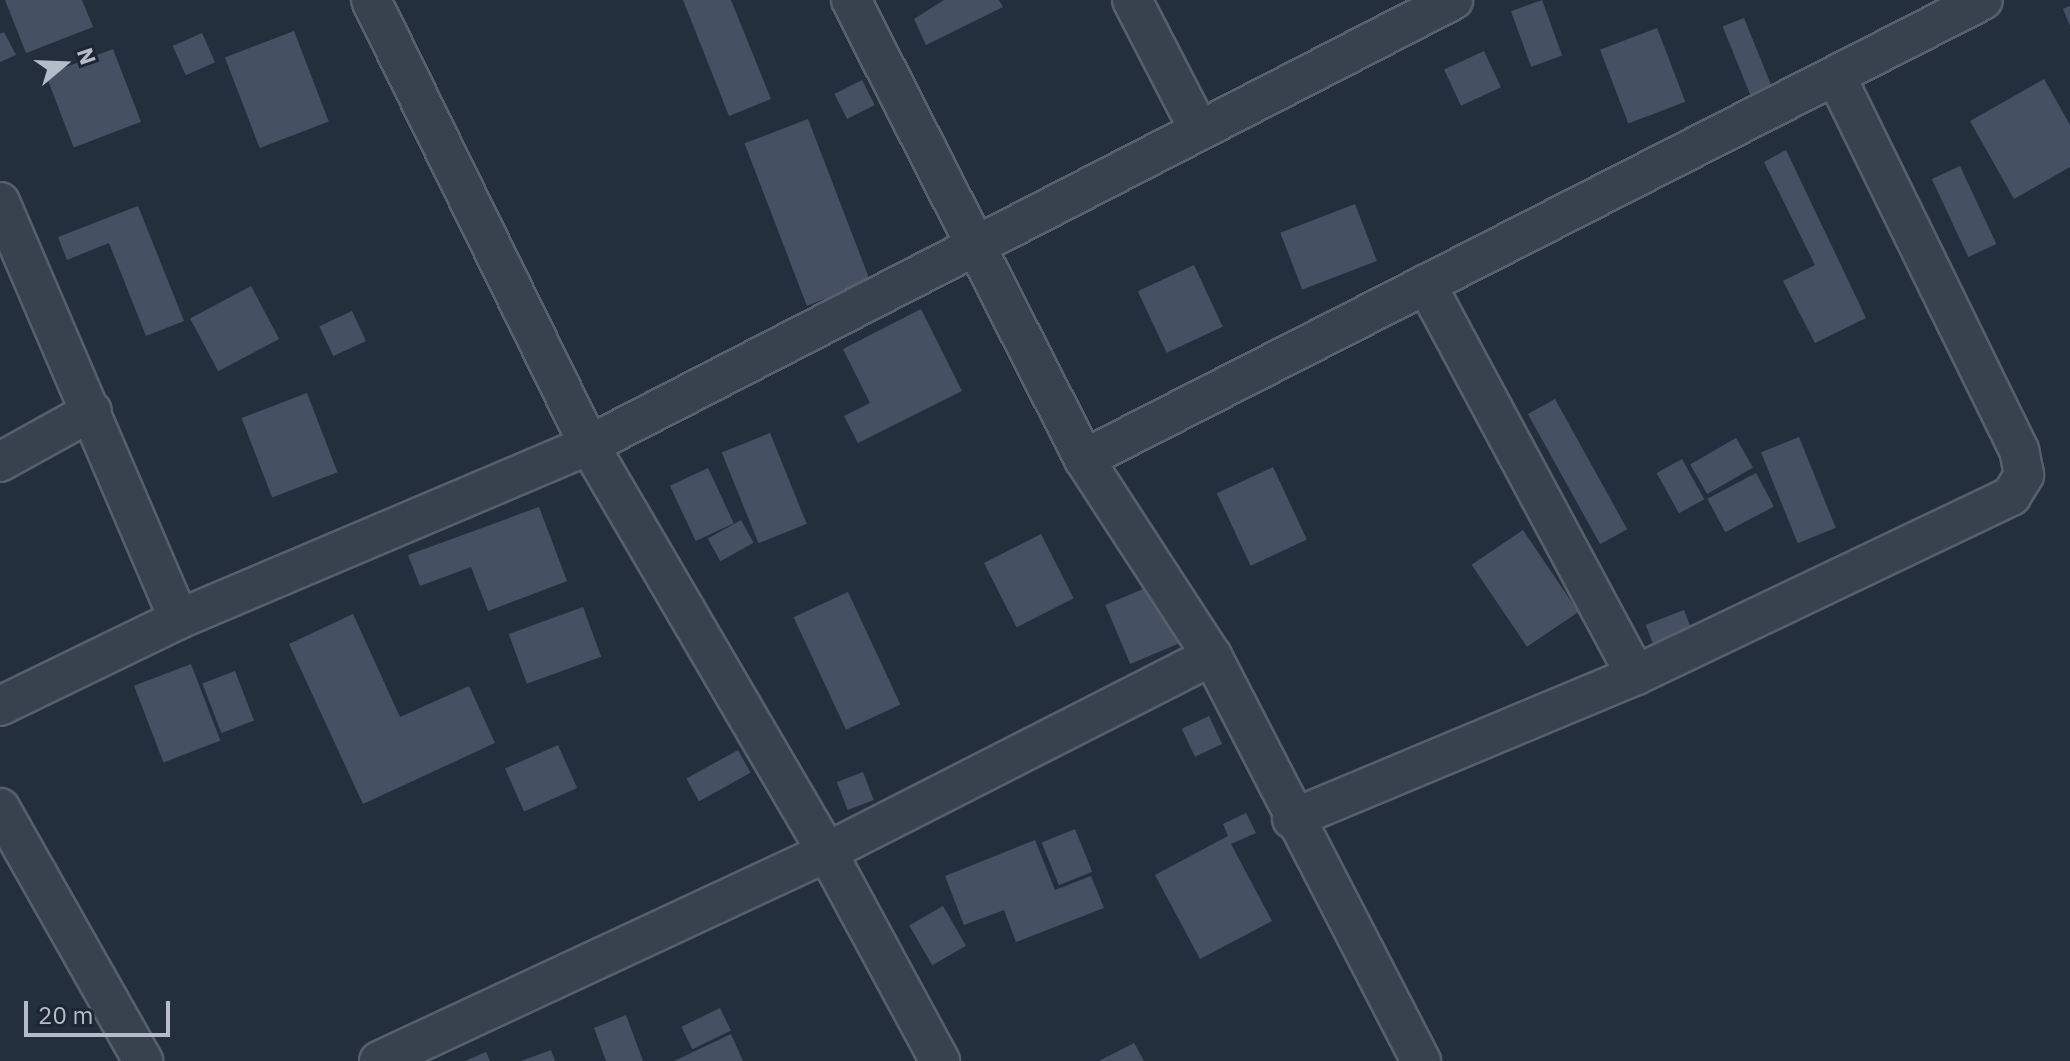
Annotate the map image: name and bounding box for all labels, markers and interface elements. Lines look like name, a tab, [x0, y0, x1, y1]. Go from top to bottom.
north arrow	[24, 24, 104, 104]
text: N	[71, 44, 103, 68]
scale bar	[28, 985, 174, 1035]
text: 20 m	[38, 999, 93, 1031]

